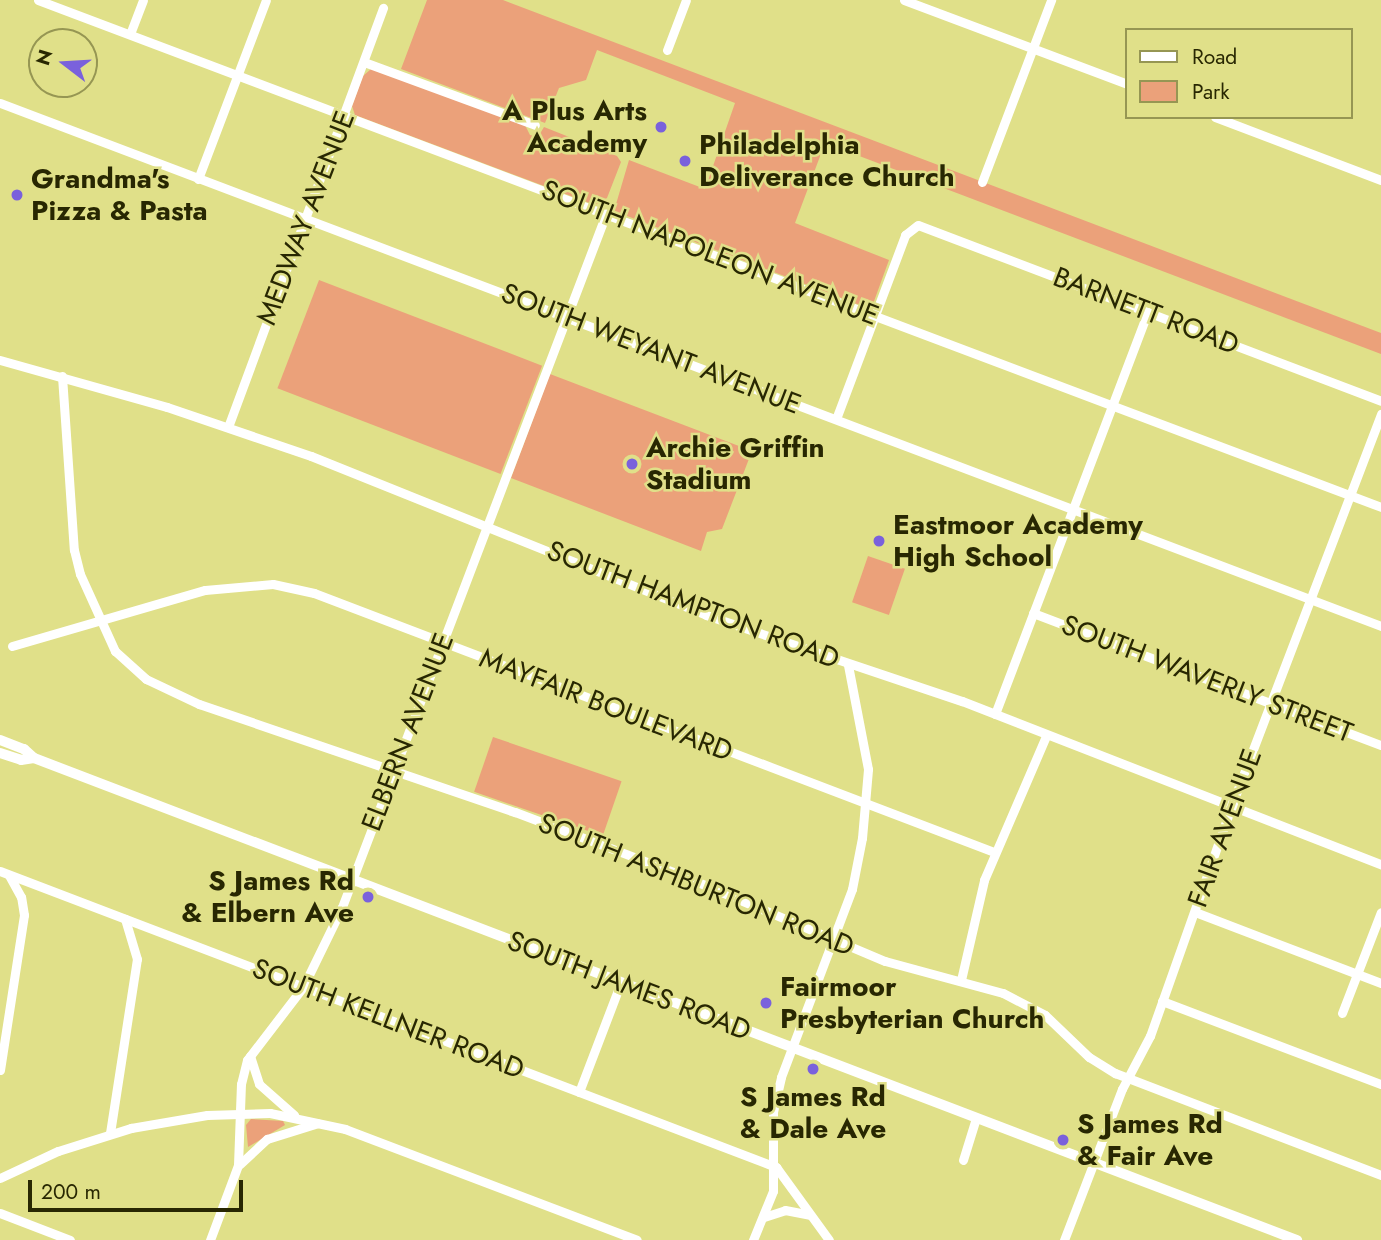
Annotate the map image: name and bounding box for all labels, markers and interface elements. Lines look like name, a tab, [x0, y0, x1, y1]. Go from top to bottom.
north arrow	[28, 28, 98, 98]
legend	[1126, 28, 1353, 119]
text: Road	[1192, 42, 1237, 72]
text: N	[29, 46, 59, 68]
text: Park	[1192, 77, 1229, 107]
place label: A Plus Arts Academy	[502, 94, 647, 160]
street label: MEDWAY AVENUE	[250, 106, 362, 330]
marker: A Plus Arts Academy	[653, 119, 669, 135]
place label: Philadelphia Deliverance Church	[699, 128, 955, 194]
marker: Philadelphia Deliverance Church	[677, 153, 693, 169]
place label: Grandma's Pizza & Pasta	[31, 162, 208, 228]
street label: SOUTH NAPOLEON AVENUE	[537, 173, 883, 333]
marker: Grandma's Pizza & Pasta	[9, 187, 25, 203]
street label: BARNETT ROAD	[1048, 260, 1244, 362]
street label: SOUTH WEYANT AVENUE	[496, 276, 806, 422]
place label: Archie Griffin Stadium	[646, 431, 825, 497]
marker: Archie Griffin Stadium	[624, 456, 640, 472]
place label: Eastmoor Academy High School	[893, 508, 1143, 574]
marker: Eastmoor Academy High School	[871, 533, 887, 549]
street label: SOUTH HAMPTON ROAD	[542, 534, 844, 676]
street label: SOUTH WAVERLY STREET	[1057, 608, 1357, 750]
street label: ELBERN AVENUE	[355, 628, 461, 836]
street label: MAYFAIR BOULEVARD	[475, 641, 737, 769]
street label: FAIR AVENUE	[1181, 744, 1269, 912]
street label: SOUTH ASHBURTON ROAD	[533, 806, 859, 964]
place label: S James Rd & Elbern Ave	[181, 864, 354, 930]
marker: S James Rd & Elbern Ave	[360, 889, 376, 905]
street label: SOUTH JAMES ROAD	[503, 924, 755, 1048]
street label: SOUTH KELLNER ROAD	[247, 952, 529, 1086]
place label: Fairmoor Presbyterian Church	[780, 970, 1045, 1036]
marker: Fairmoor Presbyterian Church	[758, 995, 774, 1011]
marker: S James Rd & Dale Ave	[805, 1061, 821, 1077]
place label: S James Rd & Dale Ave	[740, 1080, 886, 1146]
place label: S James Rd & Fair Ave	[1077, 1107, 1223, 1173]
marker: S James Rd & Fair Ave	[1055, 1132, 1071, 1148]
scale bar	[32, 1166, 247, 1210]
text: 200 m	[41, 1177, 101, 1207]

